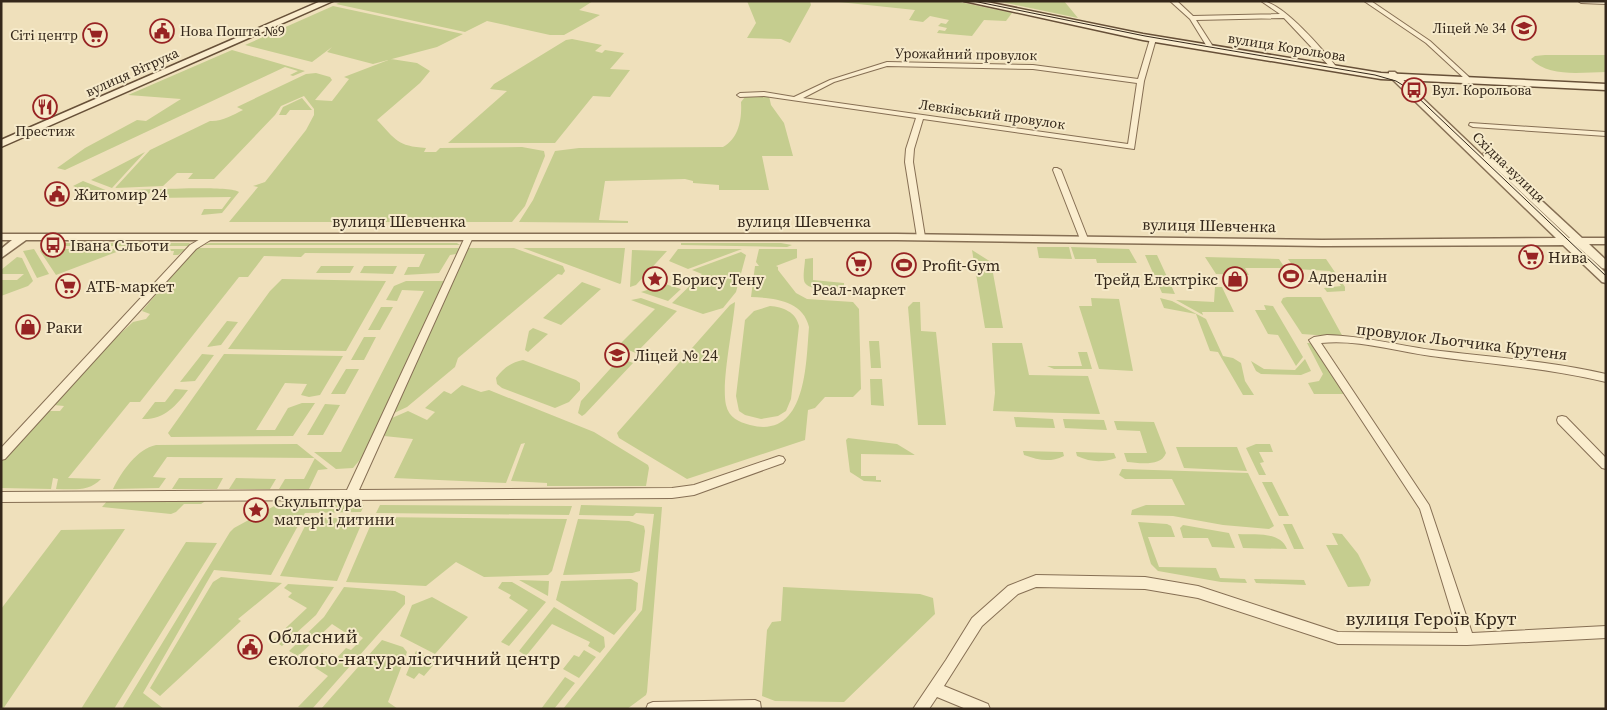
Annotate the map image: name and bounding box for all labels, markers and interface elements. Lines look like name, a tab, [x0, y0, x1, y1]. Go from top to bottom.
school or university icon: Ліцей № 34	[1511, 15, 1537, 41]
public building icon: Нова Пошта №9	[149, 18, 175, 44]
place label: Ліцей № 34	[1433, 18, 1506, 38]
place label: Нова Пошта №9	[180, 21, 285, 41]
supermarket icon: Сіті центр	[82, 22, 108, 48]
place label: Сіті центр	[10, 25, 78, 45]
street label: вулиця Корольова	[1227, 28, 1348, 66]
street label: вулиця Вітрука	[82, 42, 183, 102]
street label: Урожайний провулок	[895, 43, 1038, 65]
bus stop icon: Вул. Корольова	[1401, 77, 1427, 103]
place label: Вул. Корольова	[1432, 80, 1533, 100]
restaurant icon: Престиж	[32, 94, 58, 120]
street label: Левківський провулок	[918, 94, 1067, 134]
place label: Престиж	[15, 121, 75, 141]
street label: Східна вулиця	[1468, 127, 1550, 207]
public building icon: Житомир 24	[44, 181, 70, 207]
place label: Житомир 24	[74, 183, 167, 205]
street label: вулиця Шевченка	[332, 210, 467, 232]
street label: вулиця Шевченка	[737, 210, 872, 232]
street label: вулиця Шевченка	[1142, 213, 1277, 237]
bus stop icon: Івана Сльоти	[40, 232, 66, 258]
place label: Івана Сльоти	[70, 234, 169, 256]
supermarket icon: Нива	[1518, 244, 1544, 270]
place label: Нива	[1548, 246, 1588, 268]
supermarket icon: Реал-маркет	[846, 251, 872, 277]
sports icon: Profit-Gym	[891, 252, 917, 278]
place label: Profit-Gym	[922, 254, 1000, 276]
sports icon: Адреналін	[1278, 263, 1304, 289]
place label: Адреналін	[1308, 265, 1387, 287]
place icon: Борису Тену	[642, 266, 668, 292]
shop icon: Трейд Електрікс	[1222, 266, 1248, 292]
place label: Борису Тену	[672, 268, 765, 290]
place label: Трейд Електрікс	[1095, 268, 1218, 290]
supermarket icon: АТБ-маркет	[55, 273, 81, 299]
place label: АТБ-маркет	[86, 275, 175, 297]
place label: Реал-маркет	[812, 278, 906, 300]
shop icon: Раки	[15, 314, 41, 340]
place label: Раки	[46, 316, 83, 338]
street label: провулок Льотчика Крутеня	[1355, 317, 1569, 365]
school or university icon: Ліцей № 24	[604, 342, 630, 368]
place label: Ліцей № 24	[634, 344, 718, 366]
place label: Скульптура матері і дитини	[274, 490, 395, 530]
place icon: Скульптура матері і дитини	[243, 497, 269, 523]
street label: вулиця Героїв Крут	[1346, 605, 1516, 631]
place label: Обласний еколого-натуралістичний центр	[268, 623, 560, 671]
public building icon: Обласний еколого-натуралістичний центр	[237, 634, 263, 660]

